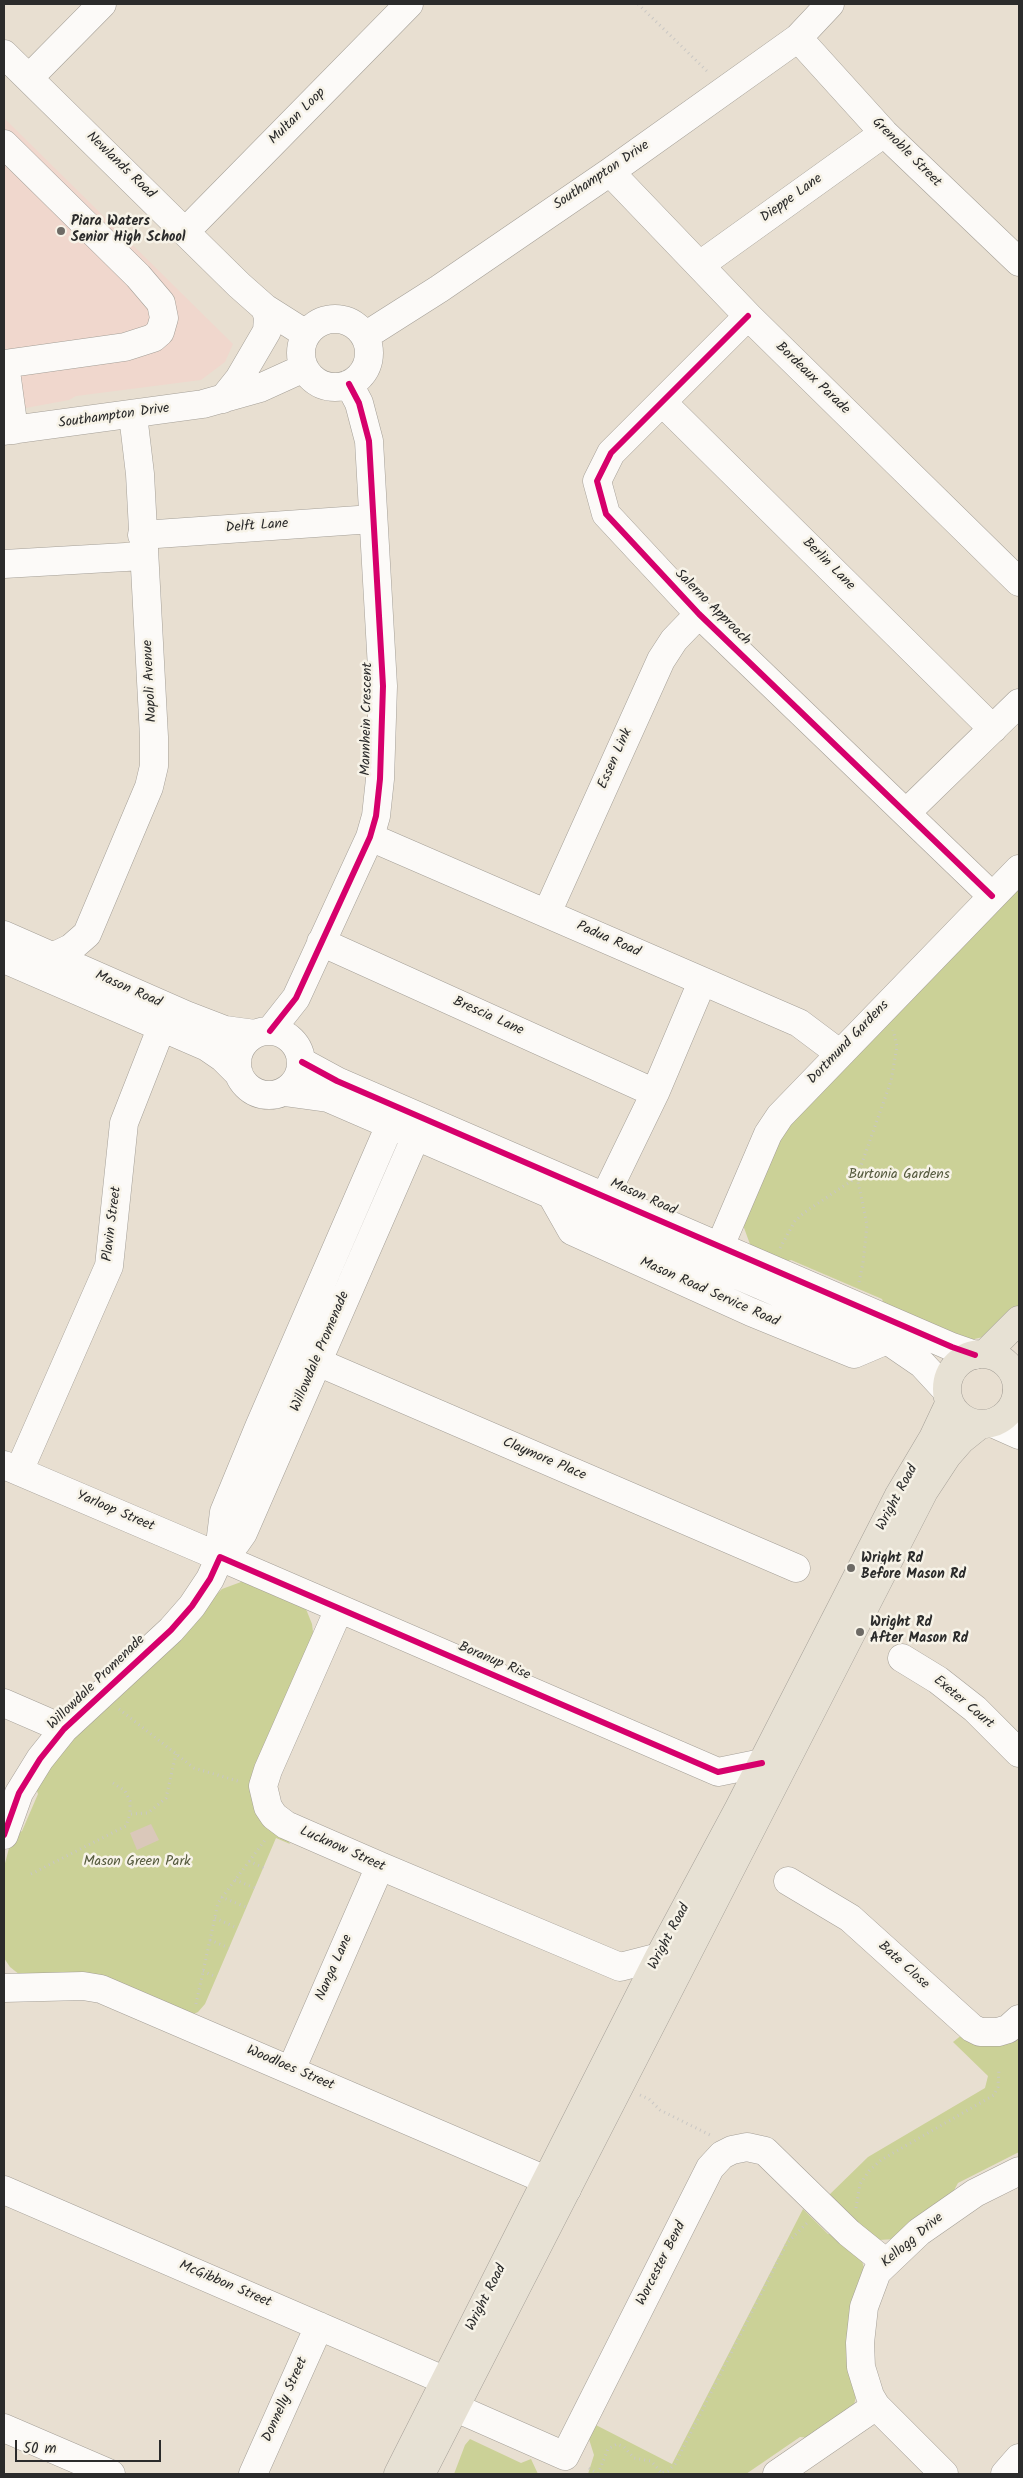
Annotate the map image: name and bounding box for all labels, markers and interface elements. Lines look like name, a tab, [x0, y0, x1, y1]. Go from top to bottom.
street label: Multan Loop	[266, 85, 330, 149]
street label: Grenoble Street	[868, 115, 944, 191]
street label: Newlands Road	[82, 129, 158, 203]
street label: Southampton Drive	[551, 138, 653, 214]
street label: Dieppe Lane	[758, 171, 826, 227]
place label: Piara Waters Senior High School	[71, 215, 186, 248]
marker: Piara Waters Senior High School	[55, 225, 67, 237]
street label: Bordeaux Parade	[771, 339, 853, 419]
street label: Southampton Drive	[57, 401, 171, 433]
street label: Delft Lane	[225, 516, 289, 538]
street label: Berlin Lane	[798, 535, 858, 595]
street label: Salerno Approach	[670, 566, 754, 650]
street label: Napoli Avenue	[140, 639, 162, 723]
street label: Mannhein Crescent	[359, 662, 377, 776]
street label: Essen Link	[595, 726, 637, 792]
street label: Padua Road	[573, 918, 643, 962]
street label: Mason Road	[92, 968, 164, 1012]
street label: Brescia Lane	[450, 994, 526, 1040]
street label: Dortmund Gardens	[805, 998, 893, 1088]
park label: Burtonia Gardens	[848, 1168, 950, 1184]
street label: Mason Road	[607, 1176, 679, 1220]
street label: Plavin Street	[100, 1186, 126, 1262]
street label: Mason Road Service Road	[637, 1255, 781, 1331]
street label: Willowdale Promenade	[288, 1289, 354, 1415]
street label: Claymore Place	[500, 1435, 588, 1485]
street label: Wright Road	[874, 1462, 922, 1534]
street label: Yarloop Street	[73, 1488, 157, 1536]
place label: Wright Rd Before Mason Rd	[861, 1552, 966, 1584]
marker: Wright Rd Before Mason Rd	[845, 1562, 857, 1574]
place label: Wright Rd After Mason Rd	[870, 1616, 968, 1648]
marker: Wright Rd After Mason Rd	[854, 1626, 866, 1638]
street label: Willowdale Promenade	[45, 1632, 149, 1734]
street label: Boranup Rise	[455, 1639, 533, 1685]
street label: Exeter Court	[929, 1673, 997, 1733]
street label: Lucknow Street	[297, 1824, 387, 1876]
park label: Mason Green Park	[83, 1855, 191, 1871]
street label: Wright Road	[646, 1901, 694, 1973]
street label: Nanga Lane	[313, 1932, 357, 2004]
street label: Bate Close	[874, 1939, 932, 1993]
street label: Woodloes Street	[244, 2043, 336, 2095]
street label: Kellogg Drive	[879, 2210, 947, 2272]
street label: Worcester Bend	[634, 2219, 690, 2309]
street label: McGibbon Street	[176, 2258, 274, 2312]
street label: Wright Road	[463, 2262, 511, 2334]
street label: Donnelly Street	[260, 2355, 312, 2445]
scale bar	[18, 2430, 164, 2462]
text: 50 m	[23, 2437, 57, 2461]

